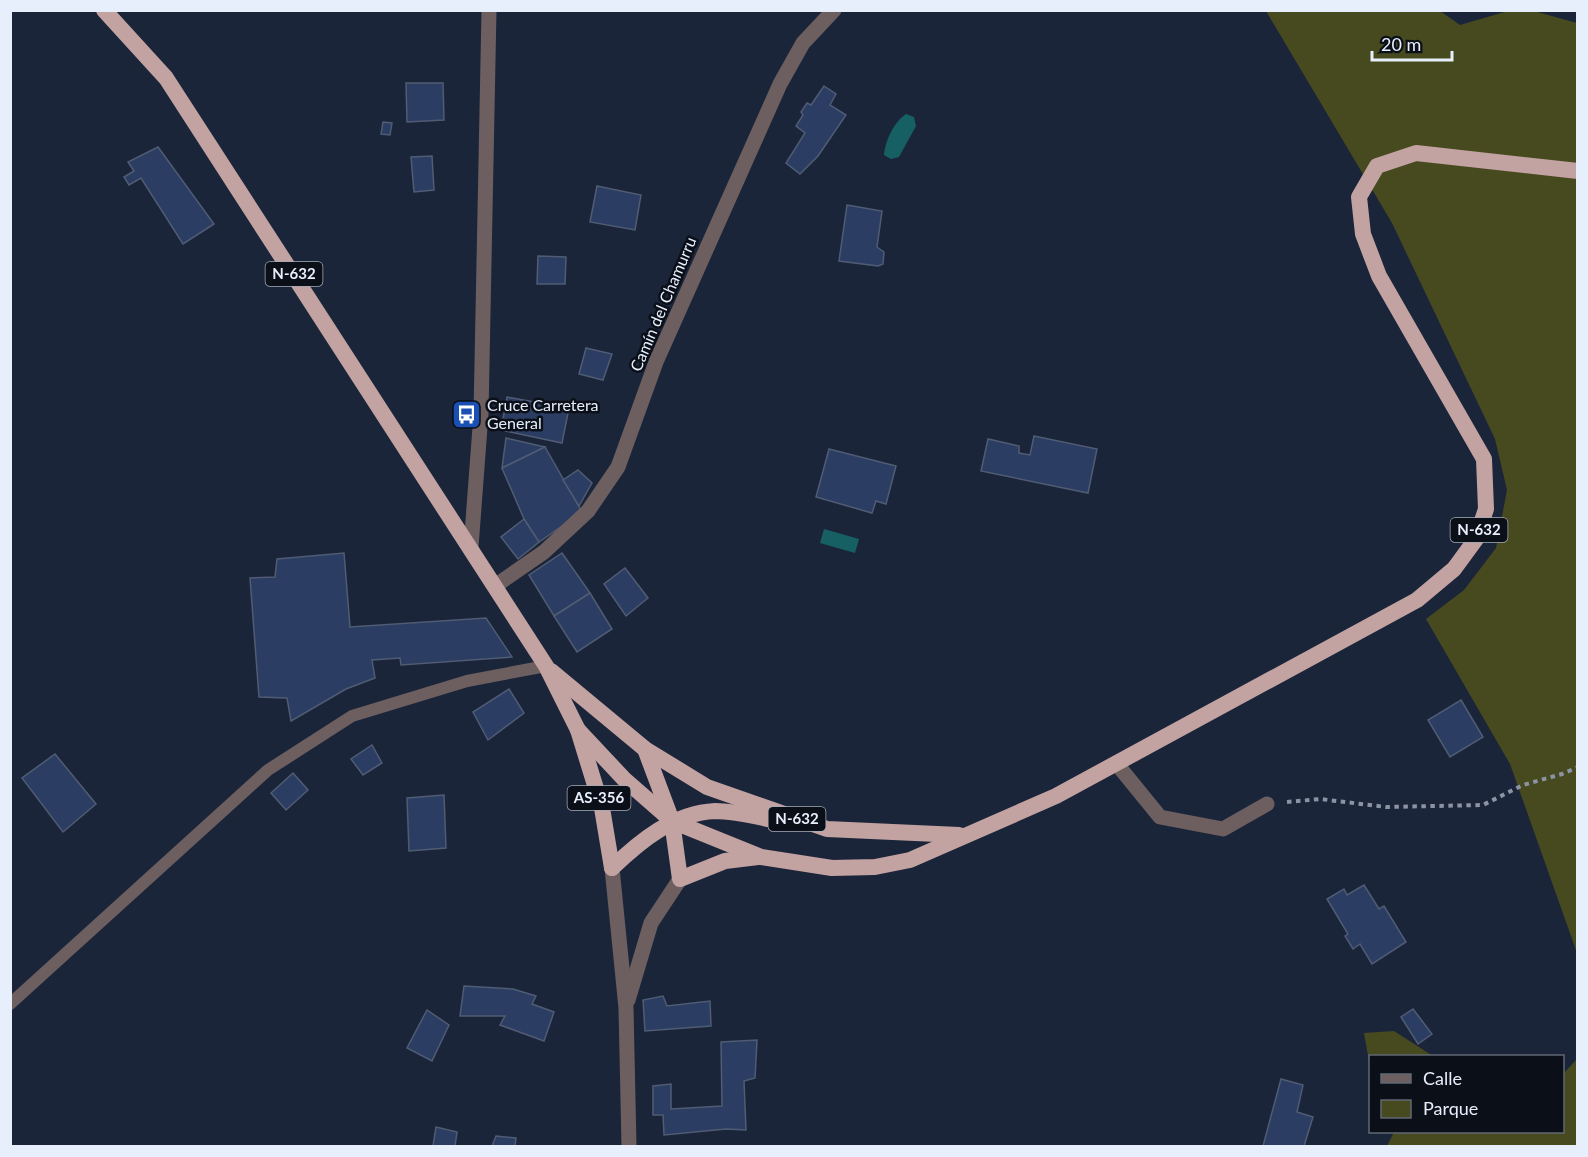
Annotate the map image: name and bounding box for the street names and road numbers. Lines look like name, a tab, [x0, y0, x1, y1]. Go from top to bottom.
street label: Camín del Chamurru	[626, 234, 699, 374]
road number: N-632	[266, 262, 322, 286]
road number: N-632	[1450, 518, 1508, 542]
road number: AS-356	[568, 786, 630, 810]
road number: N-632	[768, 807, 826, 831]

